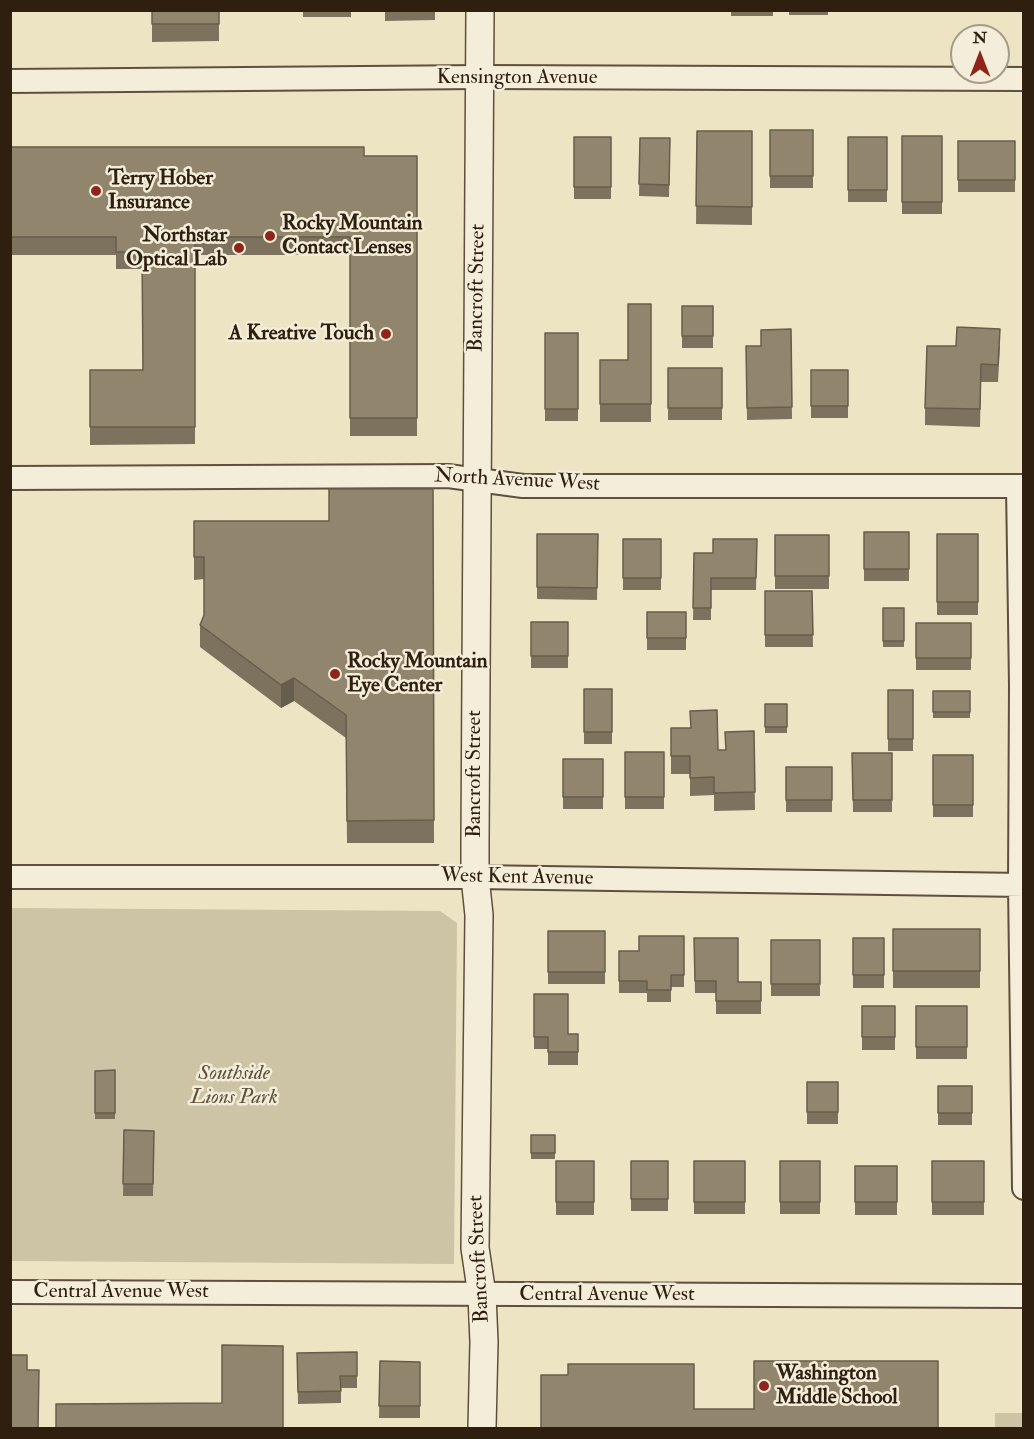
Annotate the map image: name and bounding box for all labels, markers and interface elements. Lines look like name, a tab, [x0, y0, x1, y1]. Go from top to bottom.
north arrow	[950, 24, 1010, 84]
text: N	[973, 28, 987, 48]
street label: Kensington Avenue	[437, 65, 597, 91]
place label: Terry Hober Insurance	[108, 166, 213, 216]
marker: Terry Hober Insurance	[89, 184, 103, 198]
place label: Rocky Mountain Contact Lenses	[282, 211, 423, 261]
place label: Northstar Optical Lab	[126, 223, 227, 273]
street label: Bancroft Street	[464, 224, 492, 352]
marker: Rocky Mountain Contact Lenses	[263, 229, 277, 243]
marker: Northstar Optical Lab	[232, 241, 246, 255]
place label: A Kreative Touch	[229, 321, 374, 347]
marker: A Kreative Touch	[379, 327, 393, 341]
street label: North Avenue West	[433, 464, 601, 498]
place label: Rocky Mountain Eye Center	[347, 649, 488, 699]
marker: Rocky Mountain Eye Center	[328, 667, 342, 681]
street label: Bancroft Street	[462, 710, 488, 838]
street label: West Kent Avenue	[440, 864, 594, 892]
park label: Southside Lions Park	[190, 1061, 278, 1111]
street label: Bancroft Street	[464, 1194, 496, 1324]
street label: Central Avenue West	[33, 1279, 209, 1305]
street label: Central Avenue West	[519, 1282, 695, 1308]
place label: Washington Middle School	[776, 1361, 898, 1411]
marker: Washington Middle School	[757, 1379, 771, 1393]

